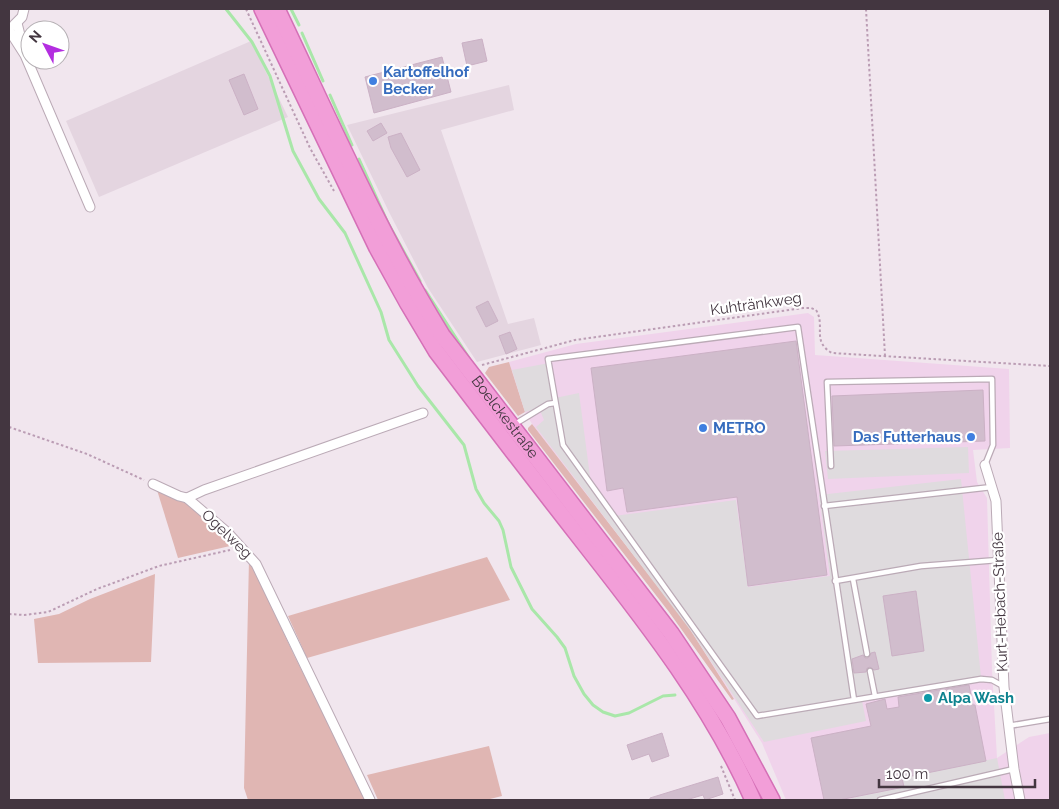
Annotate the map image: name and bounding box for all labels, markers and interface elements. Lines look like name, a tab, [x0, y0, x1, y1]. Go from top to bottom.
north arrow	[20, 20, 70, 70]
text: N	[26, 27, 45, 46]
place label: Kartoffelhof Becker	[383, 63, 469, 98]
marker: Kartoffelhof Becker	[367, 75, 379, 87]
street label: Kuhtränkweg	[709, 289, 803, 319]
street label: Boelckestraße	[468, 372, 543, 462]
place label: METRO	[713, 419, 766, 437]
marker: METRO	[697, 422, 709, 434]
place label: Das Futterhaus	[853, 428, 961, 446]
marker: Das Futterhaus	[965, 431, 977, 443]
street label: Ogelweg	[198, 506, 256, 562]
street label: Kurt-Hebach-Straße	[989, 532, 1011, 672]
place label: Alpa Wash	[938, 689, 1014, 707]
marker: Alpa Wash	[922, 692, 934, 704]
scale bar	[879, 756, 1035, 788]
text: 100 m	[886, 765, 928, 783]

